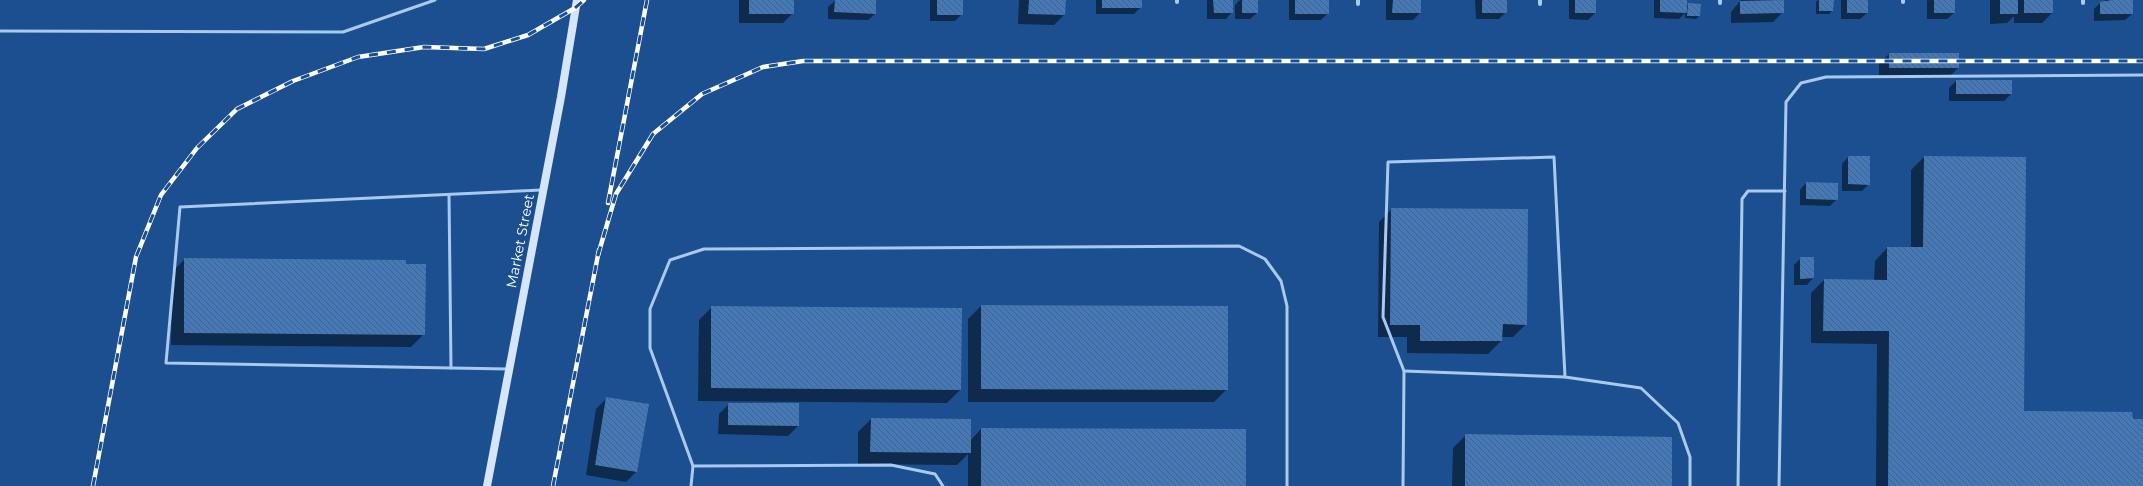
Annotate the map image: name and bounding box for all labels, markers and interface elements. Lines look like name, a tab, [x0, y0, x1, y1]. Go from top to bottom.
street label: Market Street	[502, 192, 538, 290]

